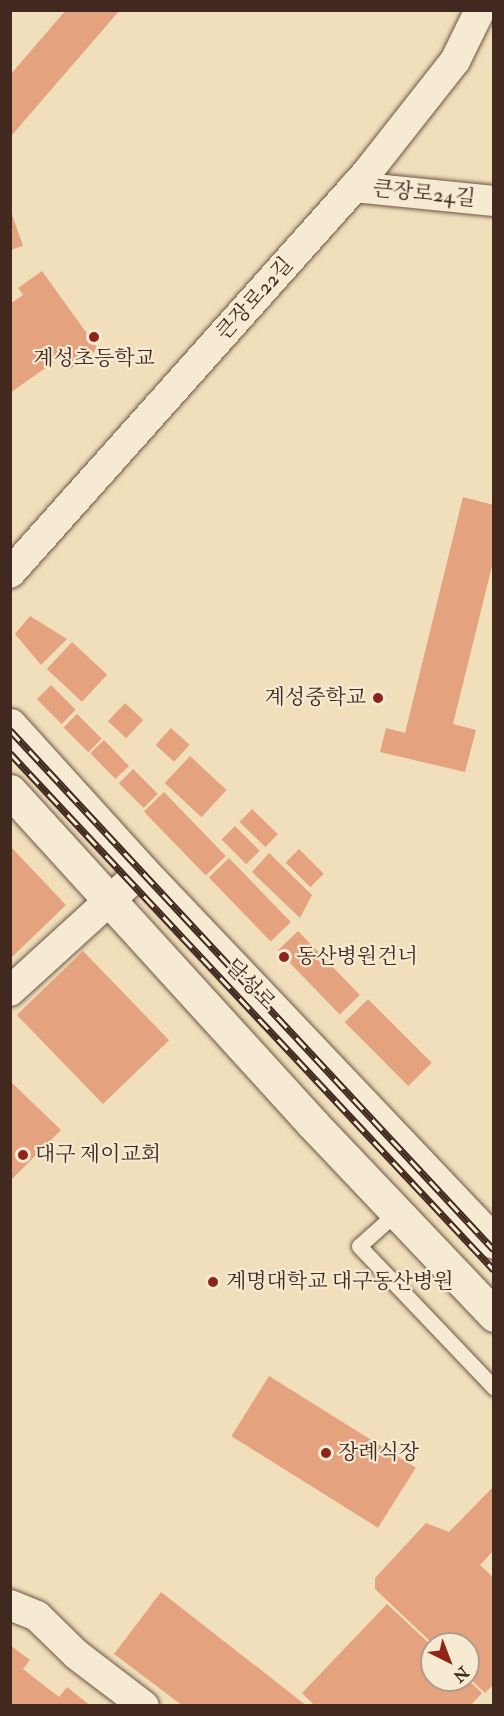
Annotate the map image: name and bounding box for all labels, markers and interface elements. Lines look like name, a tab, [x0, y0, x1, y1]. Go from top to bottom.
street label: 큰장로24길	[371, 176, 477, 212]
street label: 큰장로22길	[211, 253, 299, 345]
marker: 계성초등학교	[87, 330, 101, 344]
place label: 계성초등학교	[33, 346, 155, 372]
place label: 계성중학교	[265, 685, 366, 711]
marker: 계성중학교	[371, 691, 385, 705]
place label: 동산병원건너	[296, 944, 418, 970]
marker: 동산병원건너	[277, 950, 291, 964]
street label: 달성로	[220, 954, 280, 1016]
place label: 대구 제이교회	[35, 1142, 161, 1168]
marker: 대구 제이교회	[16, 1148, 30, 1162]
place label: 계명대학교 대구동산병원	[226, 1269, 454, 1295]
marker: 계명대학교 대구동산병원	[204, 1273, 222, 1291]
place label: 장례식장	[338, 1440, 419, 1466]
marker: 장례식장	[319, 1446, 333, 1460]
north arrow	[420, 1632, 480, 1692]
text: N	[449, 1662, 473, 1686]

